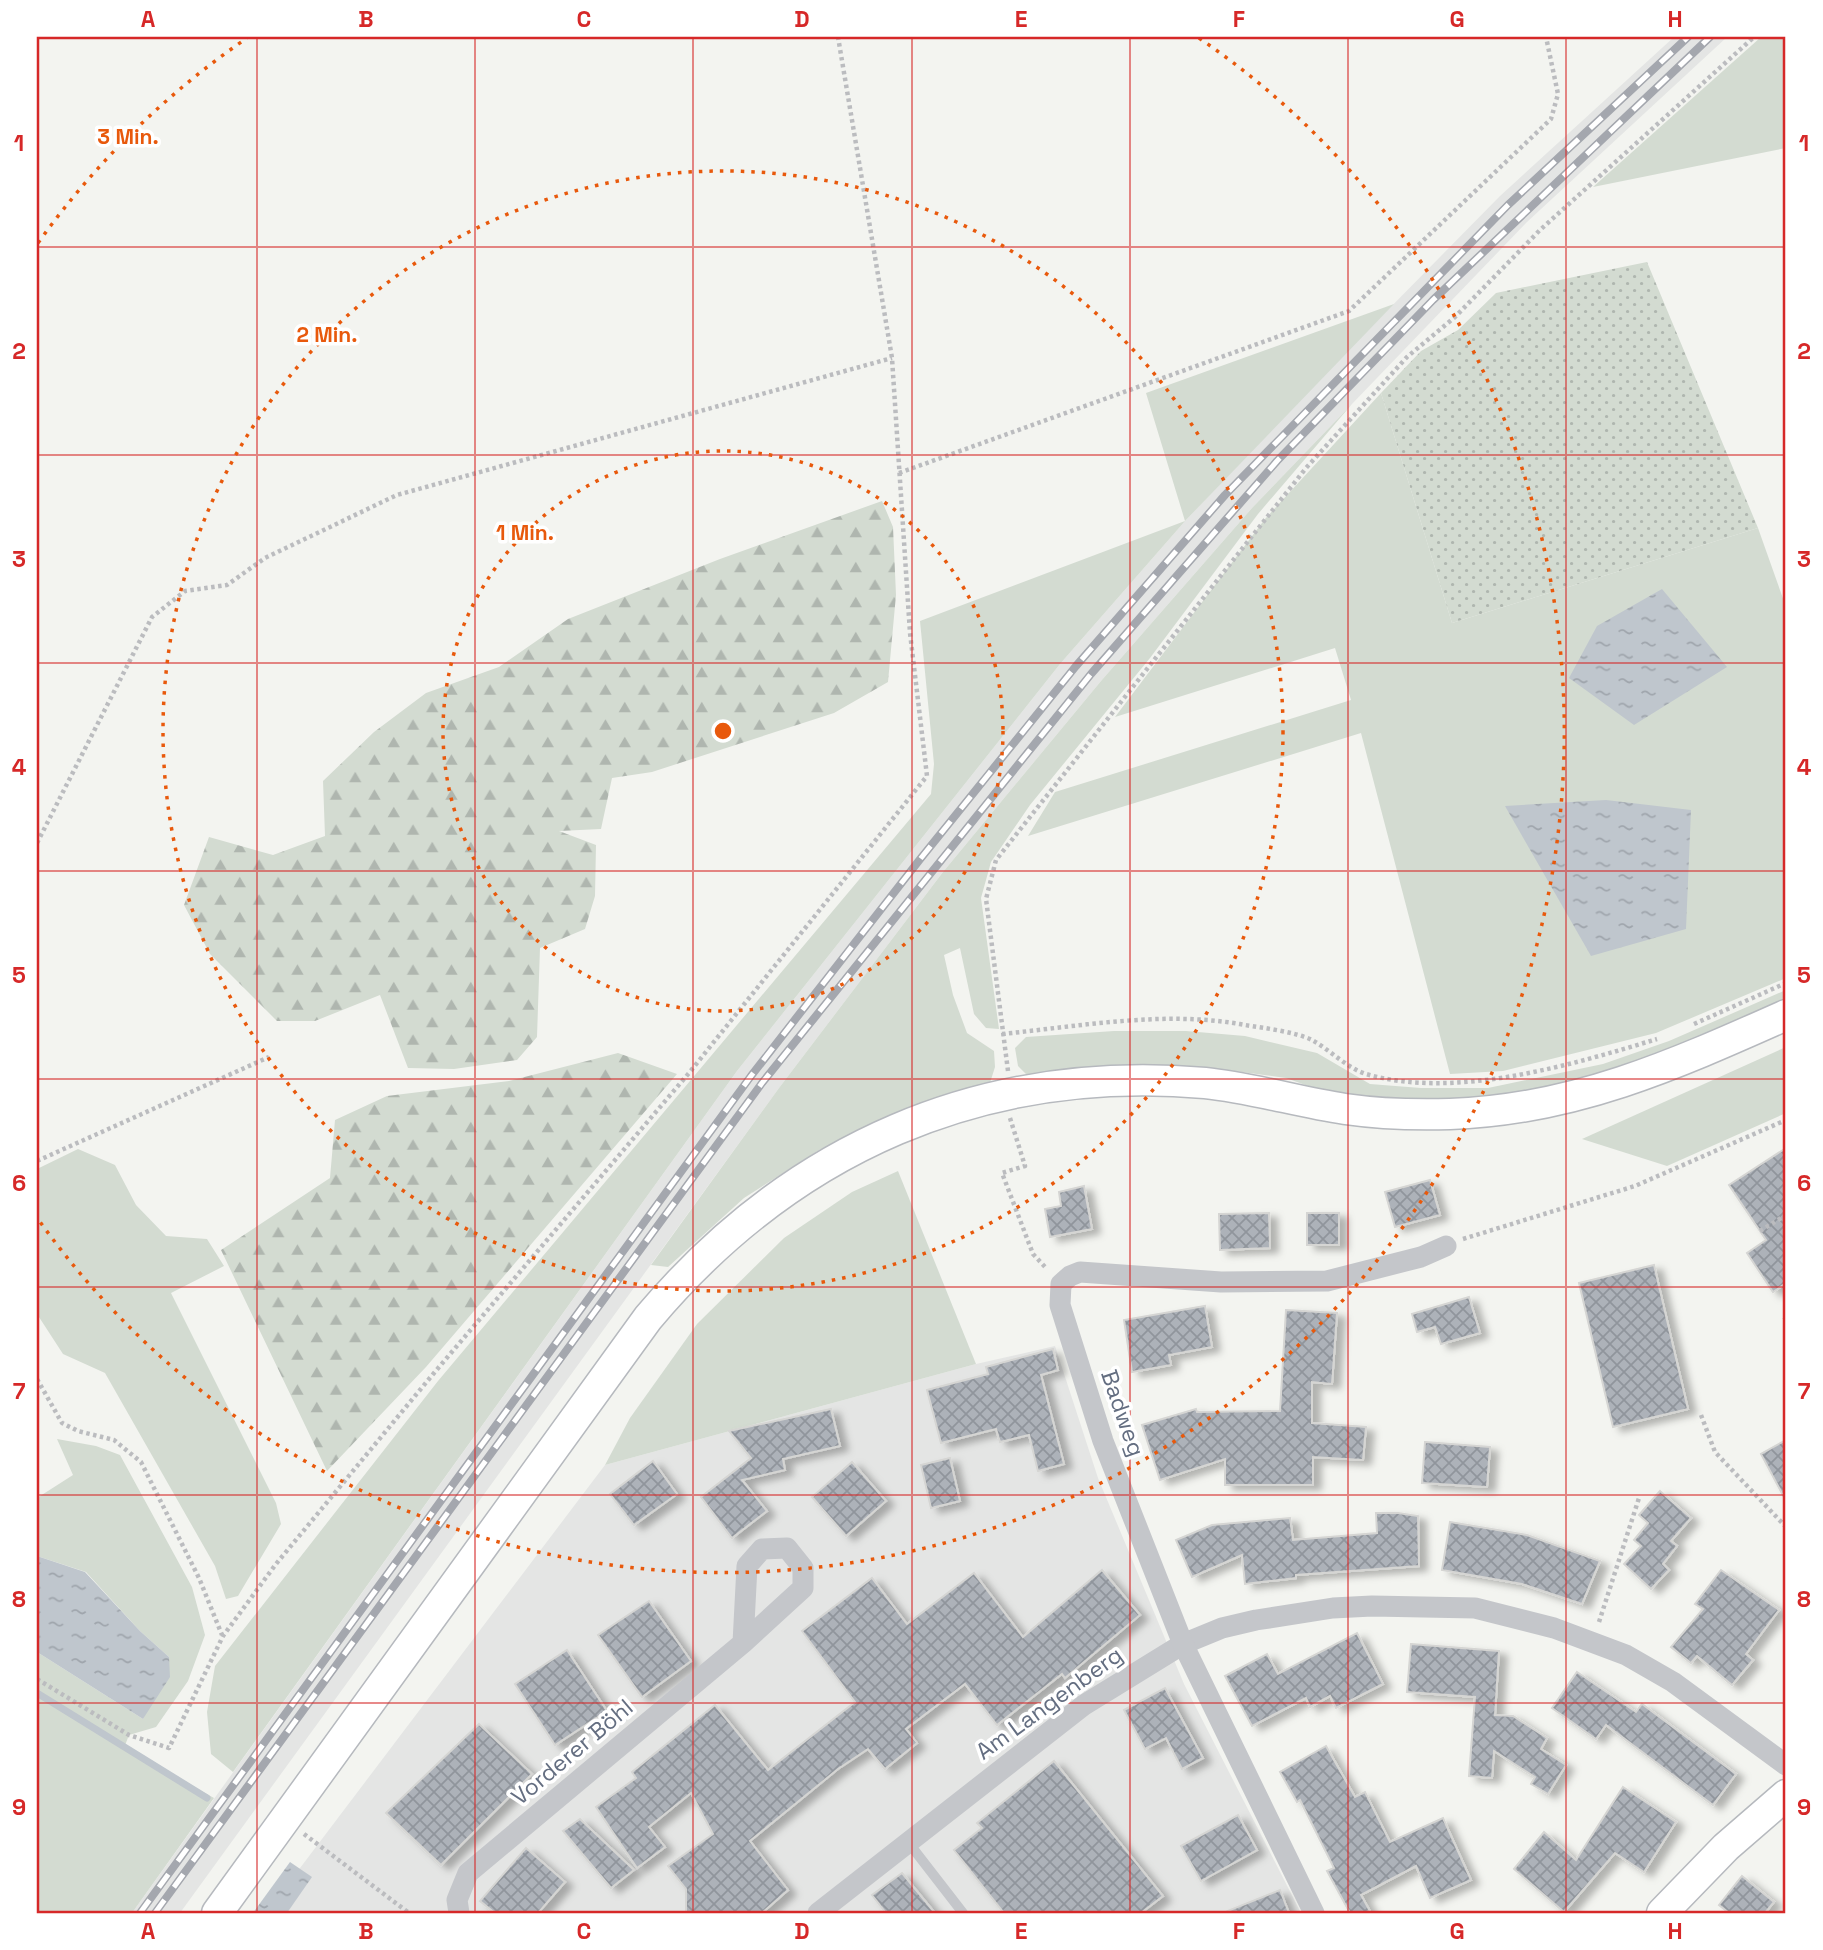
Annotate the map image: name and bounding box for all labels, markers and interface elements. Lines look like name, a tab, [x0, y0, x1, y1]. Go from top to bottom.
text: A	[141, 4, 156, 34]
text: B	[358, 4, 374, 34]
text: C	[577, 4, 591, 34]
text: D	[794, 4, 810, 34]
text: E	[1015, 4, 1027, 34]
text: F	[1233, 4, 1245, 34]
text: G	[1449, 4, 1465, 34]
text: H	[1667, 4, 1683, 34]
text: 3 Min.	[97, 123, 159, 150]
text: 1	[14, 128, 24, 158]
text: 1	[1799, 128, 1809, 158]
text: 2 Min.	[296, 321, 358, 348]
text: 2	[12, 336, 26, 366]
text: 2	[1797, 336, 1811, 366]
text: 1 Min.	[496, 519, 554, 546]
text: 3	[12, 544, 26, 574]
text: 3	[1797, 544, 1811, 574]
centre of rings	[711, 719, 735, 743]
text: 4	[12, 752, 27, 782]
text: 4	[1797, 752, 1812, 782]
text: 5	[12, 960, 26, 990]
text: 5	[1797, 960, 1811, 990]
text: 6	[12, 1168, 26, 1198]
text: 6	[1797, 1168, 1811, 1198]
street label: Badweg	[1094, 1366, 1152, 1460]
text: 7	[13, 1376, 26, 1406]
text: 7	[1798, 1376, 1811, 1406]
text: 8	[12, 1584, 26, 1614]
text: 8	[1797, 1584, 1811, 1614]
street label: Am Langenberg	[970, 1640, 1128, 1766]
street label: Vorderer Böhl	[505, 1692, 639, 1812]
text: 9	[12, 1792, 26, 1822]
text: 9	[1797, 1792, 1811, 1822]
text: A	[141, 1916, 156, 1946]
text: B	[358, 1916, 374, 1946]
text: C	[577, 1916, 591, 1946]
text: D	[794, 1916, 810, 1946]
text: E	[1015, 1916, 1027, 1946]
text: F	[1233, 1916, 1245, 1946]
text: G	[1449, 1916, 1465, 1946]
text: H	[1667, 1916, 1683, 1946]

